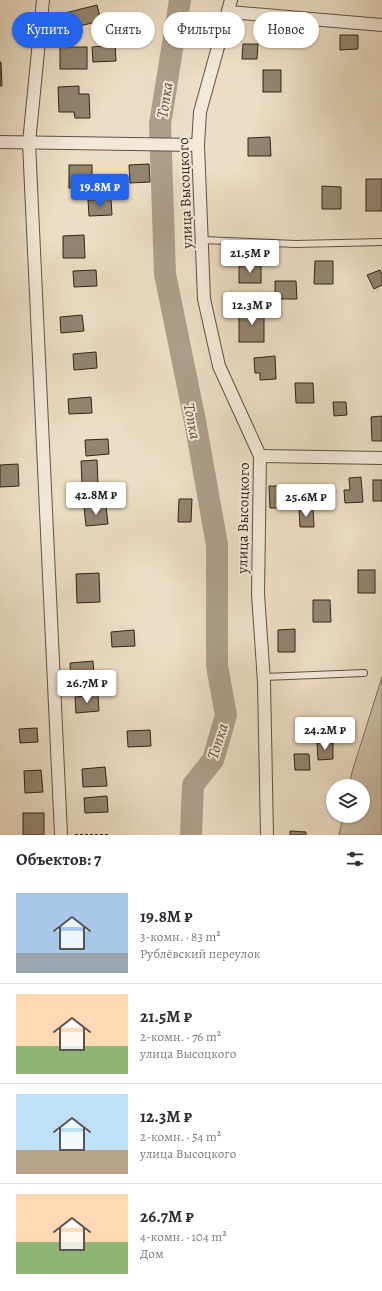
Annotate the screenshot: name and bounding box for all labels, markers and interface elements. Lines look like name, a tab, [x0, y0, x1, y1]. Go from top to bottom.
chip: Купить	[12, 12, 83, 48]
chip: Снять	[91, 12, 155, 48]
chip: Фильтры	[163, 12, 245, 48]
chip: Новое	[253, 12, 319, 48]
water label: Топка	[151, 80, 179, 120]
street label: улица Высоцкого	[173, 137, 197, 250]
pin: 19.8M ₽	[63, 174, 137, 208]
text: 19.8M ₽	[80, 178, 120, 195]
pin: 21.5M ₽	[213, 240, 287, 274]
text: 21.5M ₽	[230, 244, 270, 261]
pin: 12.3M ₽	[215, 292, 289, 326]
text: 12.3M ₽	[232, 296, 272, 313]
water label: Топка	[178, 401, 206, 441]
street label: улица Высоцкого	[232, 462, 254, 575]
pin: 42.8M ₽	[59, 482, 133, 516]
pin: 25.6M ₽	[269, 484, 343, 518]
text: 42.8M ₽	[75, 486, 117, 503]
text: 25.6M ₽	[285, 488, 327, 505]
pin: 26.7M ₽	[50, 670, 124, 704]
text: 26.7M ₽	[66, 674, 108, 691]
pin: 24.2M ₽	[288, 717, 362, 751]
water label: Топка	[202, 721, 234, 762]
text: 24.2M ₽	[304, 721, 346, 738]
map controls	[326, 779, 370, 823]
button: layers	[326, 779, 370, 823]
text: Объектов: 7	[16, 848, 101, 871]
icon: filters	[344, 848, 366, 870]
text: 19.8M ₽	[140, 905, 193, 928]
icon: home	[48, 909, 96, 957]
text: 3-комн. · 83 m²	[140, 928, 221, 945]
text: Рублёвский переулок	[140, 945, 261, 962]
text: 21.5M ₽	[140, 1005, 192, 1028]
icon: home	[48, 1010, 96, 1058]
text: 2-комн. · 76 m²	[140, 1028, 221, 1045]
text: улица Высоцкого	[140, 1045, 236, 1062]
text: 12.3M ₽	[140, 1105, 192, 1128]
icon: home	[48, 1110, 96, 1158]
text: 2-комн. · 54 m²	[140, 1128, 221, 1145]
text: улица Высоцкого	[140, 1145, 236, 1162]
text: 26.7M ₽	[140, 1205, 194, 1228]
icon: home	[48, 1210, 96, 1258]
text: 4-комн. · 104 m²	[140, 1228, 227, 1245]
text: Дом	[140, 1245, 164, 1262]

